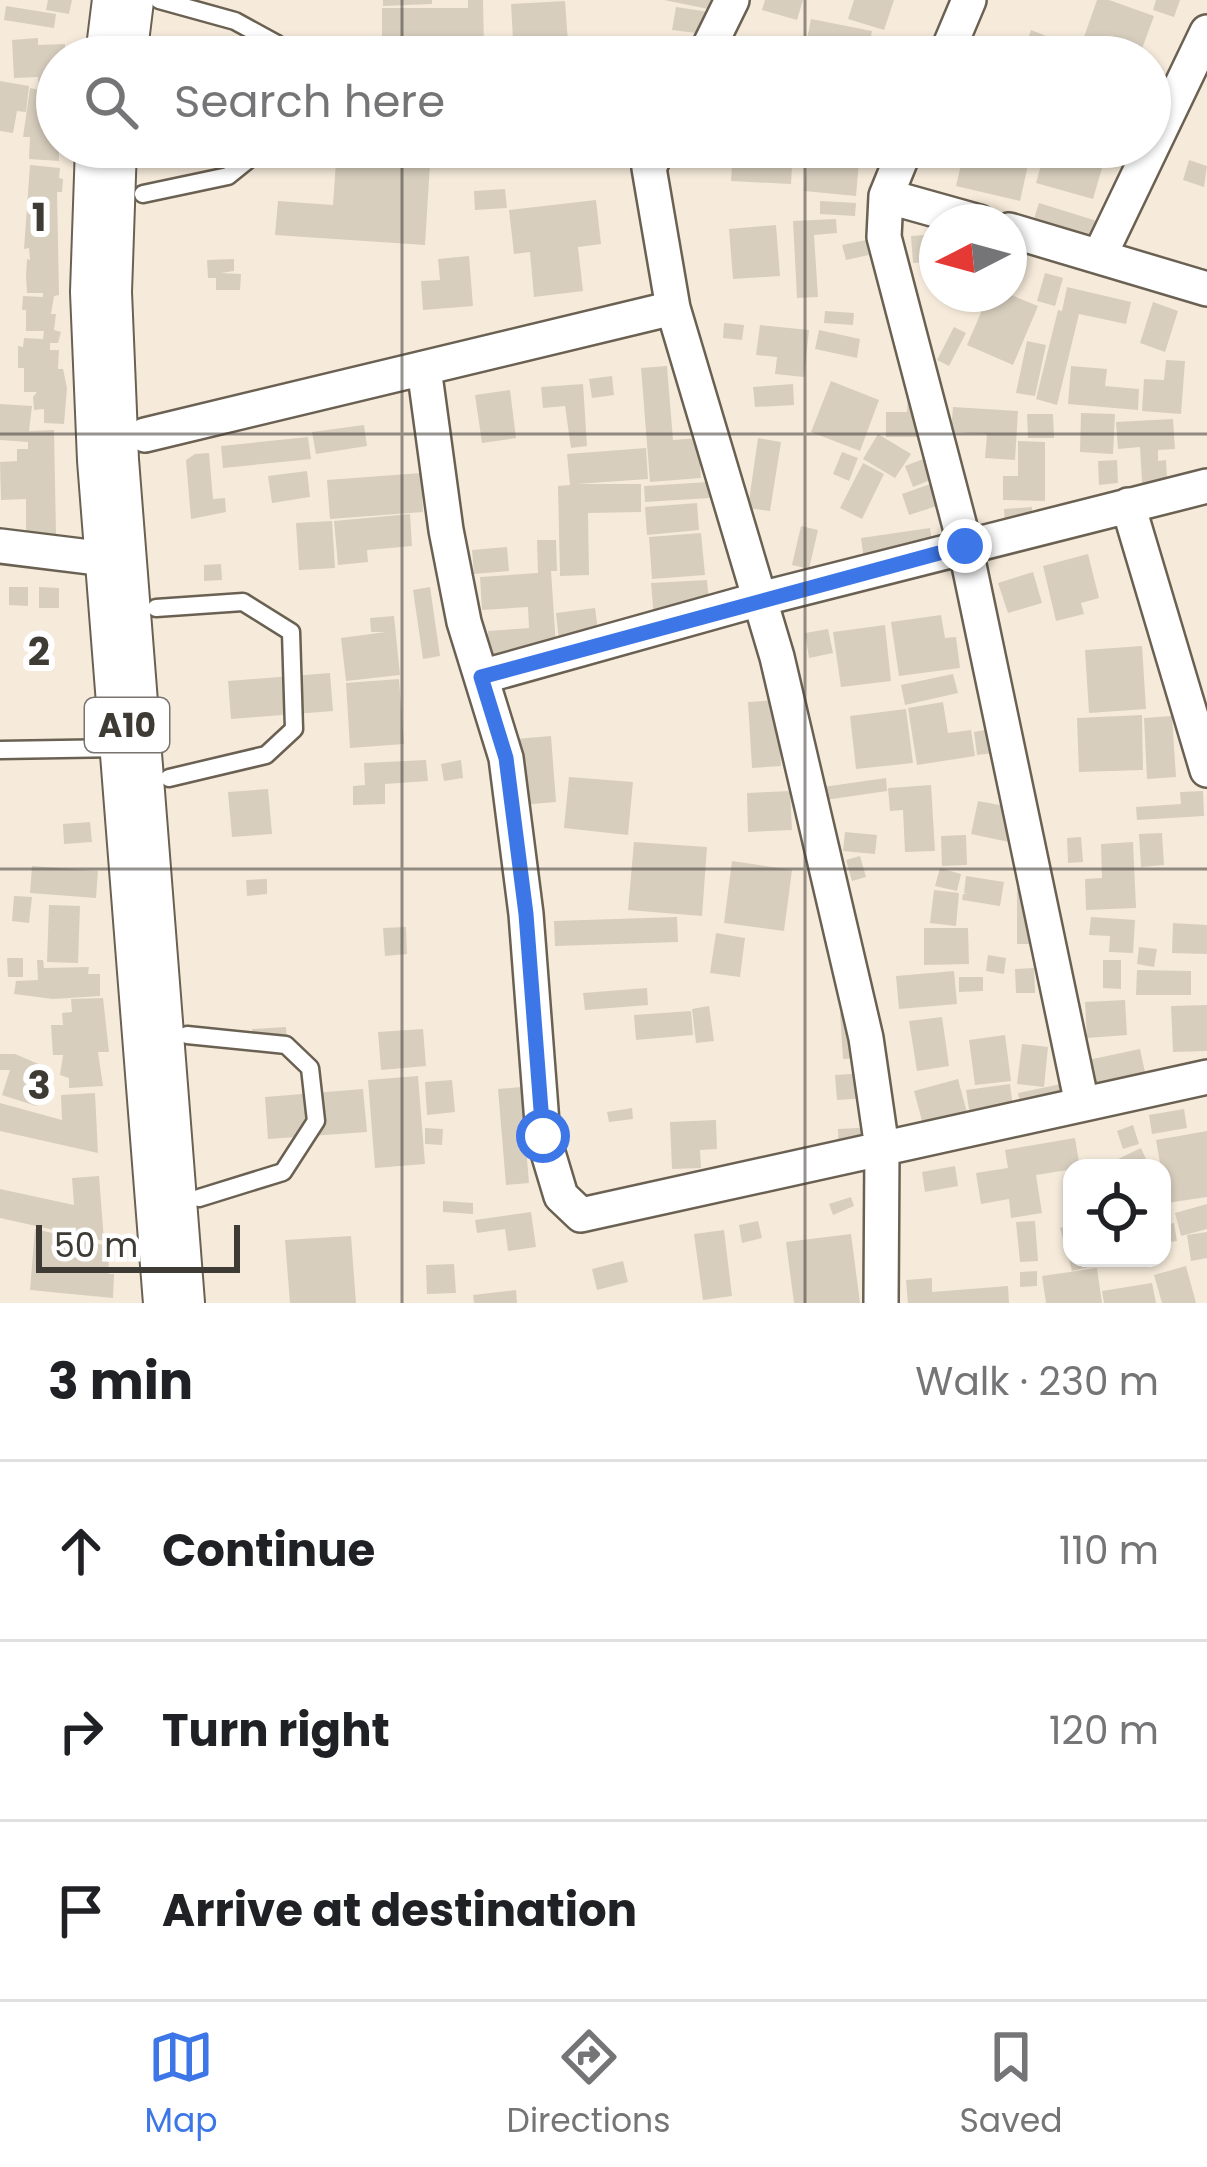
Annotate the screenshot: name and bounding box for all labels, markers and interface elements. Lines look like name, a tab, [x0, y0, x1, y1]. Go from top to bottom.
search box	[36, 36, 1171, 168]
icon: search	[78, 69, 144, 135]
text: Search here	[174, 70, 445, 133]
text: 1	[32, 190, 46, 245]
north arrow	[919, 204, 1027, 312]
route end	[938, 519, 992, 573]
text: 2	[28, 624, 50, 679]
road number: A10	[85, 698, 169, 752]
text: 3	[27, 1058, 51, 1113]
route start	[516, 1109, 570, 1163]
map controls	[1063, 1159, 1171, 1267]
button: locate	[1063, 1159, 1171, 1267]
scale bar	[36, 1219, 240, 1272]
text: 50 m	[54, 1222, 138, 1269]
text: 3 min	[48, 1345, 193, 1417]
text: Walk · 230 m	[915, 1354, 1159, 1409]
icon: ahead	[48, 1518, 114, 1584]
text: Continue	[162, 1519, 375, 1582]
text: 110 m	[1059, 1523, 1159, 1578]
icon: right	[48, 1698, 114, 1764]
text: Turn right	[162, 1699, 390, 1762]
text: 120 m	[1049, 1703, 1159, 1758]
icon: arrive	[48, 1878, 114, 1944]
text: Arrive at destination	[162, 1879, 637, 1942]
tab: Map	[145, 2024, 218, 2146]
tab: Directions	[507, 2024, 670, 2146]
tab: Saved	[960, 2024, 1062, 2146]

